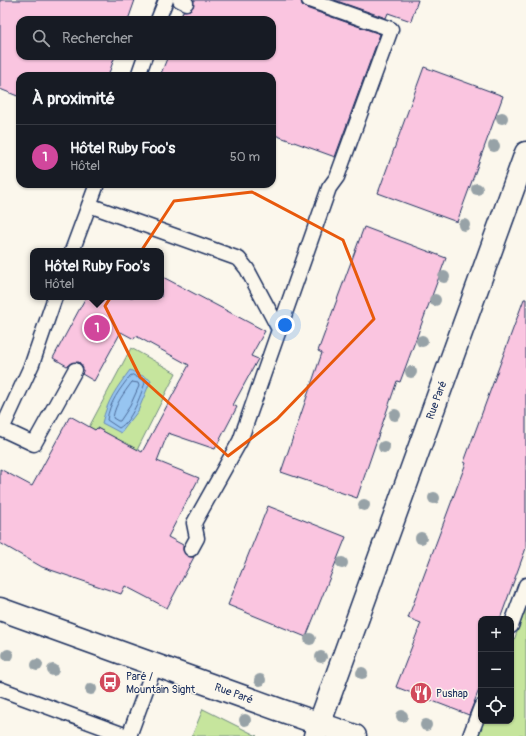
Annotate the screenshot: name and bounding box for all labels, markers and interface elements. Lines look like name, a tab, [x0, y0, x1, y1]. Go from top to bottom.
search box	[16, 16, 276, 60]
icon: search	[30, 27, 52, 49]
text: Rechercher	[62, 29, 133, 48]
text: À proximité	[32, 88, 115, 109]
text: Hôtel Ruby Foo's	[70, 139, 175, 158]
text: 1	[42, 149, 48, 165]
text: 50 m	[230, 149, 260, 165]
text: Hôtel	[70, 158, 100, 174]
popup	[30, 248, 164, 300]
text: Hôtel Ruby Foo's	[44, 257, 150, 276]
text: Hôtel	[44, 276, 74, 292]
pin: 1	[84, 313, 110, 343]
your location	[275, 315, 295, 335]
street label: Rue Paré	[423, 379, 450, 421]
map controls	[478, 616, 514, 724]
button: +	[478, 616, 514, 652]
button: −	[478, 652, 514, 688]
bus stop icon: Paré / Mountain Sight	[97, 669, 123, 695]
place label: Paré / Mountain Sight	[126, 670, 196, 696]
street label: Rue Paré	[213, 680, 255, 707]
restaurant icon: Pushap	[408, 680, 434, 706]
place label: Pushap	[436, 687, 468, 700]
button: locate	[478, 688, 514, 724]

